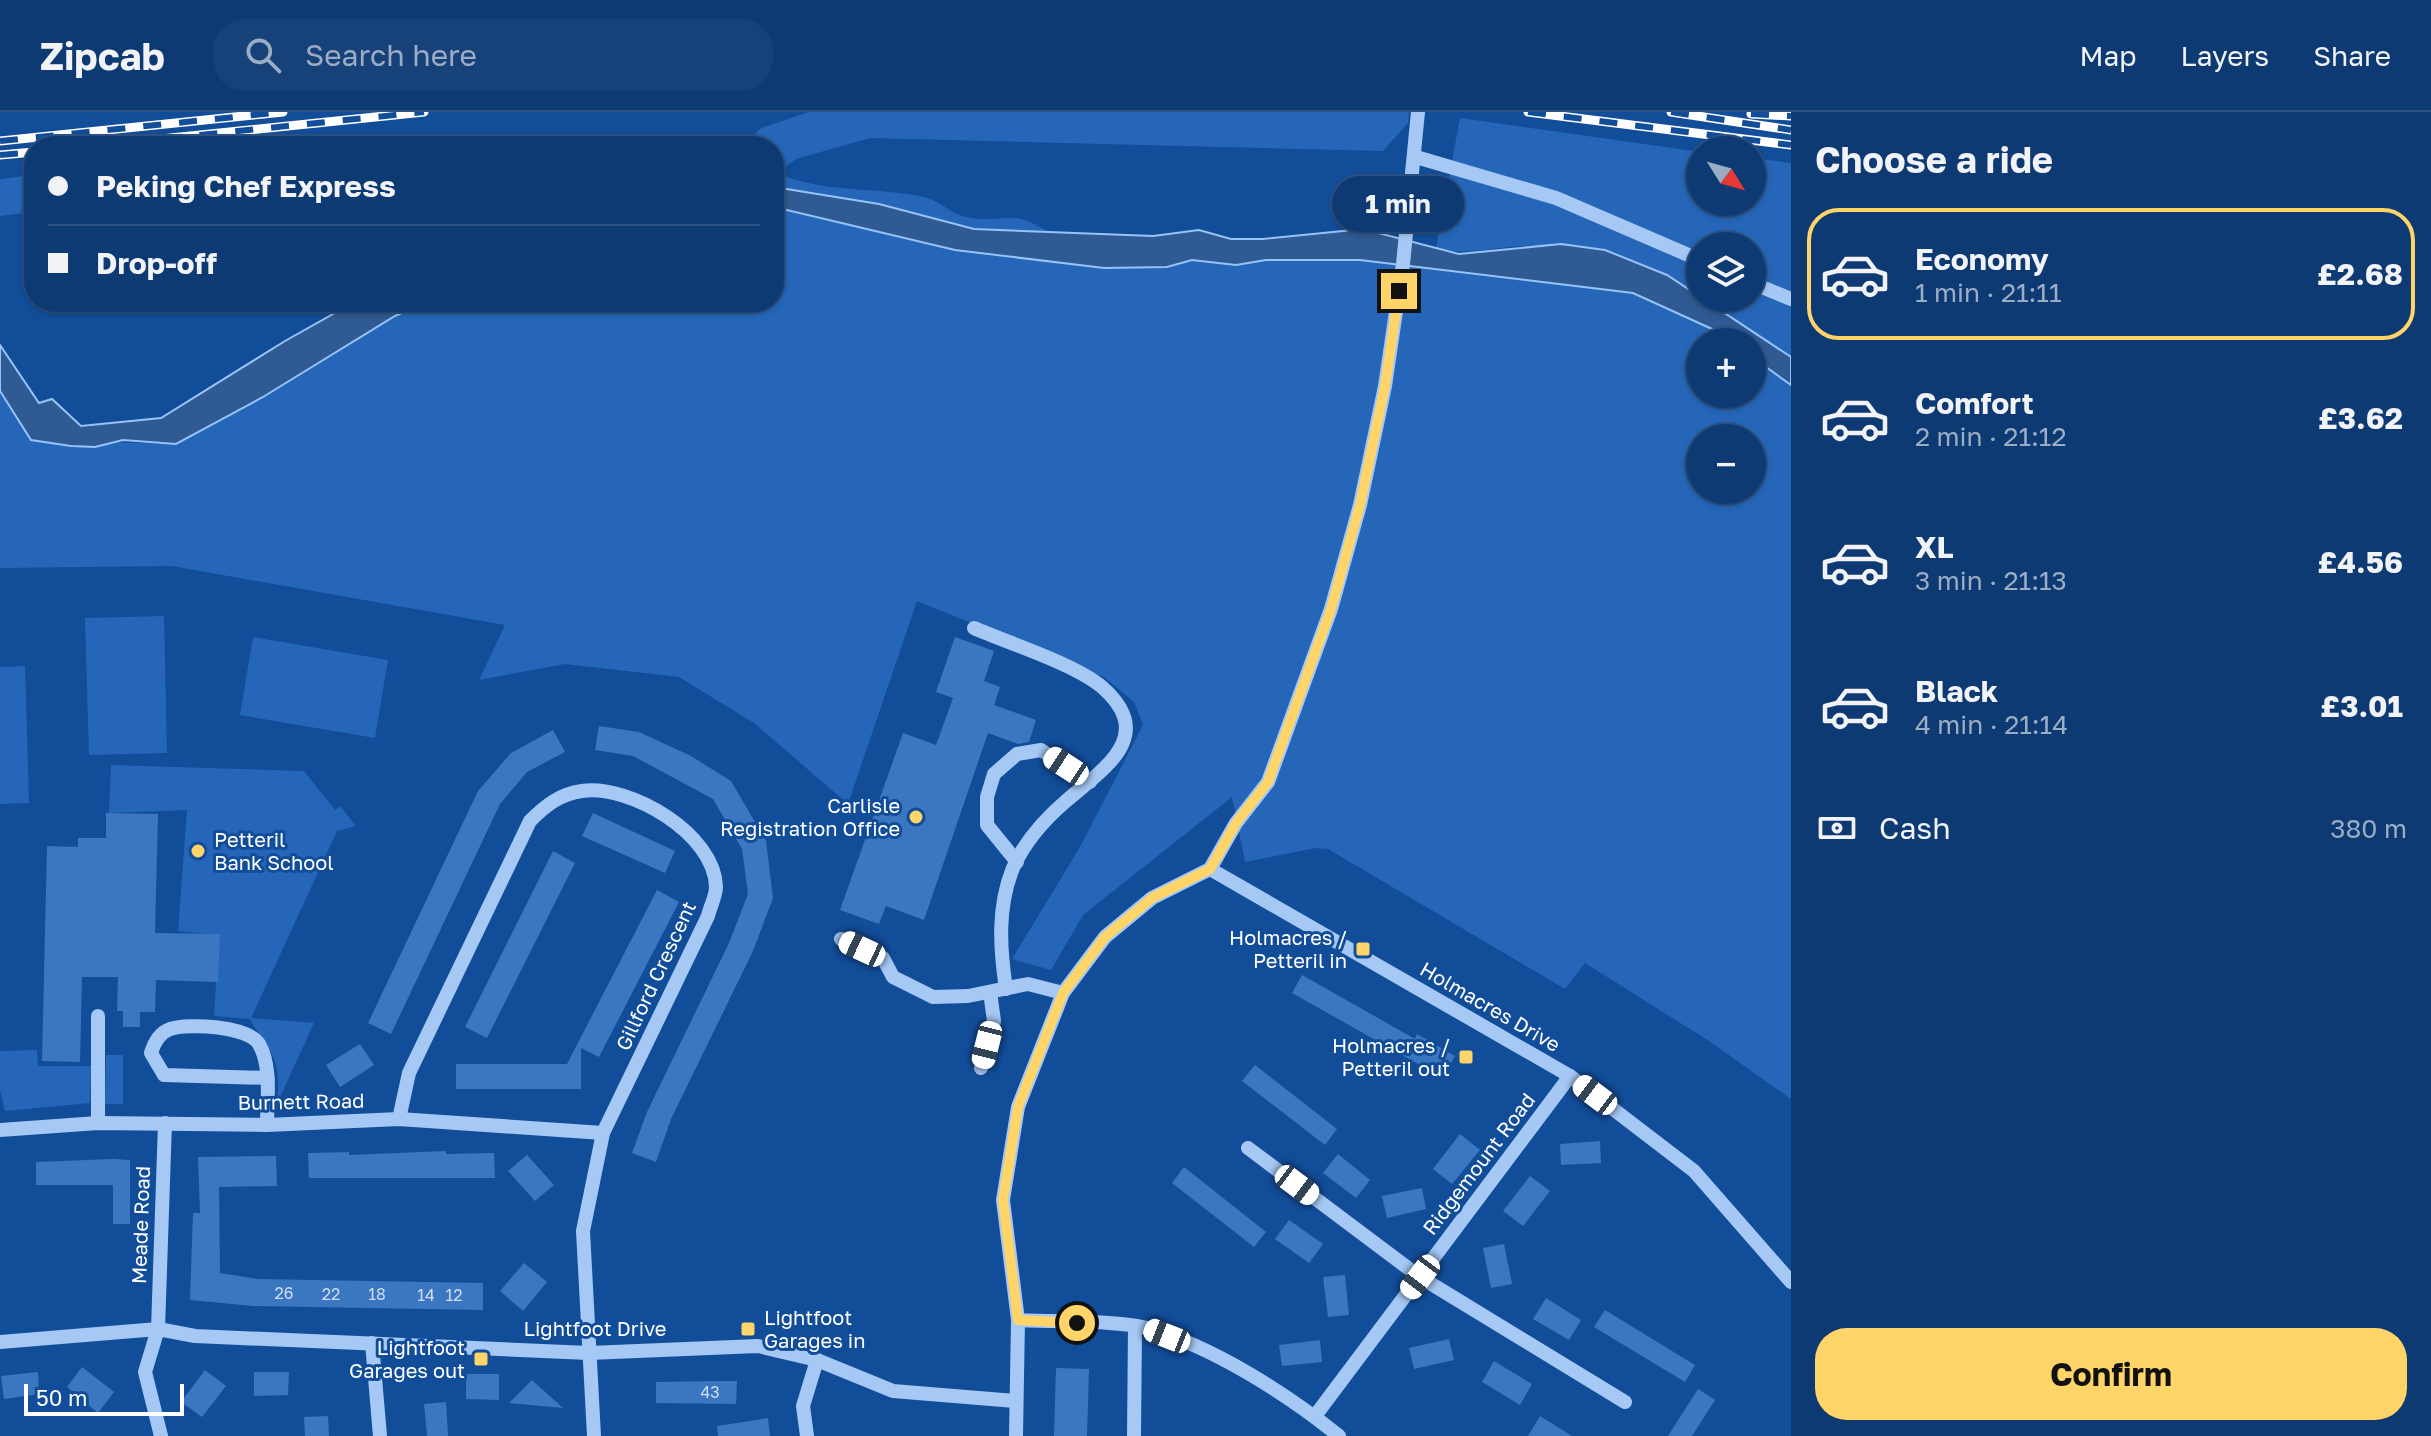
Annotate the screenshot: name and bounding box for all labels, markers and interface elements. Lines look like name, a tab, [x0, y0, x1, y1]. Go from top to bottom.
search box	[213, 19, 773, 91]
text: Zipcab	[40, 33, 165, 78]
icon: search	[241, 33, 285, 77]
text: Search here	[305, 37, 477, 73]
text: Map	[2079, 39, 2137, 72]
text: Layers	[2181, 39, 2269, 72]
text: Share	[2313, 39, 2391, 72]
north arrow	[1686, 136, 1766, 216]
map controls	[1686, 136, 1766, 504]
text: Choose a ride	[1815, 138, 2053, 181]
text: Peking Chef Express	[96, 168, 396, 204]
callout: 1 min	[1333, 175, 1465, 231]
text: 1 min	[1365, 188, 1431, 219]
button: layers	[1686, 232, 1766, 312]
icon: car	[1819, 238, 1891, 310]
text: Economy	[1915, 241, 2049, 277]
text: Drop-off	[96, 245, 217, 281]
text: £2.68	[2317, 256, 2403, 292]
route end	[1381, 273, 1417, 309]
text: 1 min · 21:11	[1915, 277, 2062, 308]
button: +	[1686, 328, 1766, 408]
icon: car	[1819, 382, 1891, 454]
text: Comfort	[1915, 385, 2034, 421]
text: £3.62	[2318, 400, 2403, 436]
text: 2 min · 21:12	[1915, 421, 2067, 452]
button: −	[1686, 424, 1766, 504]
icon: car	[1819, 526, 1891, 598]
text: XL	[1915, 529, 1954, 565]
text: £4.56	[2318, 544, 2403, 580]
text: 3 min · 21:13	[1915, 565, 2067, 596]
icon: car	[1819, 670, 1891, 742]
text: Black	[1915, 673, 1998, 709]
text: £3.01	[2320, 688, 2403, 724]
text: 4 min · 21:14	[1915, 709, 2068, 740]
car	[1039, 743, 1093, 789]
place label: Carlisle Registration Office	[720, 793, 900, 840]
icon: cash	[1815, 806, 1859, 850]
marker: Carlisle Registration Office	[907, 808, 925, 826]
text: Cash	[1879, 810, 1951, 846]
text: 380 m	[2330, 813, 2407, 844]
place label: Petteril Bank School	[214, 827, 334, 874]
marker: Petteril Bank School	[189, 842, 207, 860]
street label: Gillford Crescent	[610, 897, 700, 1054]
place label: Holmacres / Petteril in	[1229, 925, 1347, 972]
car	[835, 928, 889, 970]
marker: Holmacres / Petteril in	[1354, 940, 1372, 958]
street label: Holmacres Drive	[1416, 956, 1565, 1056]
car	[970, 1019, 1004, 1071]
place label: Holmacres / Petteril out	[1332, 1033, 1450, 1080]
marker: Holmacres / Petteril out	[1457, 1048, 1475, 1066]
car	[1569, 1071, 1621, 1119]
street label: Burnett Road	[237, 1088, 365, 1114]
street label: Ridgemount Road	[1417, 1088, 1539, 1239]
car	[1271, 1161, 1323, 1209]
street label: Meade Road	[126, 1166, 154, 1284]
car	[1396, 1251, 1444, 1303]
house number: 26	[275, 1283, 293, 1303]
house number: 22	[322, 1284, 340, 1304]
house number: 18	[368, 1284, 386, 1304]
house number: 14	[417, 1285, 435, 1305]
house number: 12	[445, 1285, 463, 1305]
place label: Lightfoot Garages in	[764, 1305, 865, 1352]
route start	[1059, 1305, 1095, 1341]
street label: Lightfoot Drive	[524, 1316, 666, 1340]
car	[1140, 1316, 1194, 1356]
marker: Lightfoot Garages in	[739, 1320, 757, 1338]
button: Confirm	[1815, 1328, 2407, 1420]
place label: Lightfoot Garages out	[349, 1335, 465, 1382]
marker: Lightfoot Garages out	[472, 1350, 490, 1368]
scale bar	[24, 1380, 184, 1416]
house number: 43	[700, 1382, 720, 1402]
text: 50 m	[36, 1384, 87, 1411]

